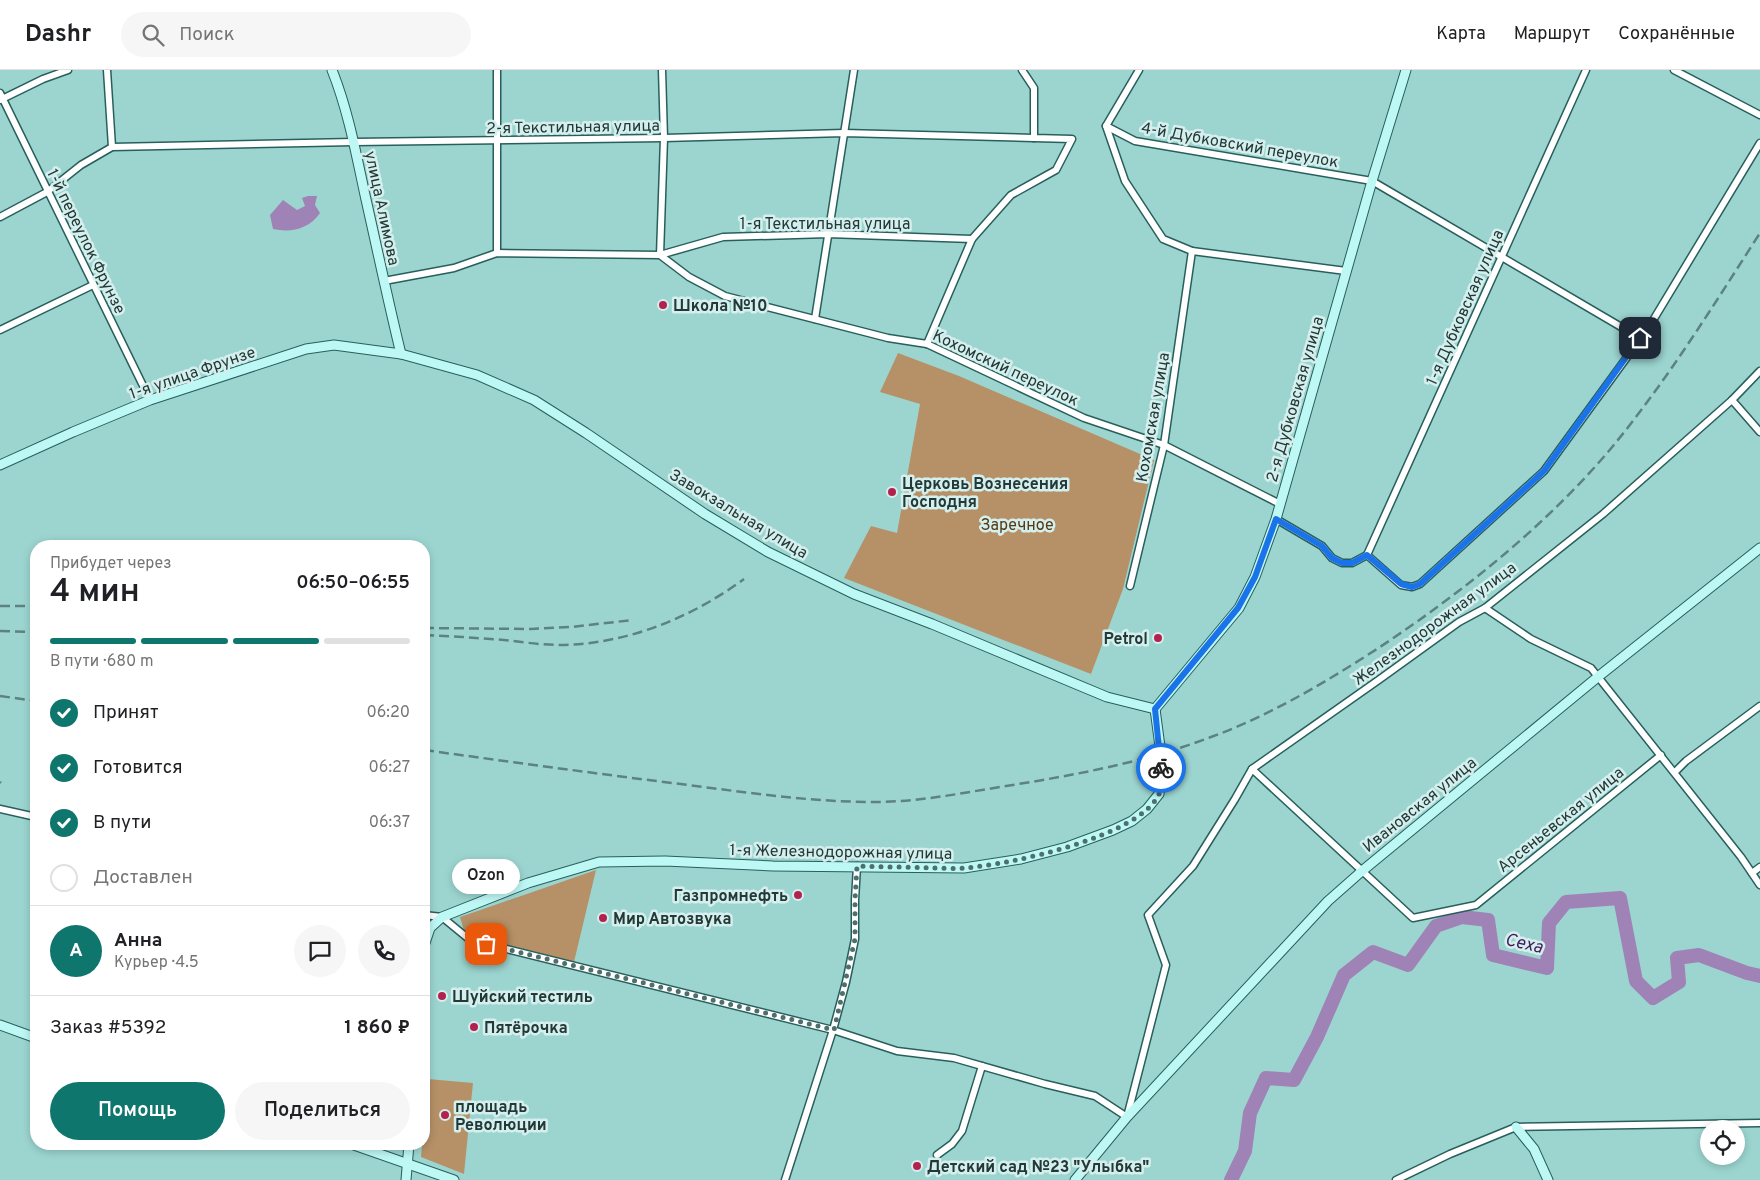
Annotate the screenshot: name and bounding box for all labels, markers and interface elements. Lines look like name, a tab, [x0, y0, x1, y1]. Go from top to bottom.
search box	[121, 12, 471, 57]
text: Dashr	[25, 20, 91, 50]
icon: search	[139, 21, 167, 49]
text: Поиск	[179, 23, 235, 47]
text: Карта	[1436, 23, 1486, 46]
text: Маршрут	[1514, 23, 1590, 46]
text: Сохранённые	[1618, 23, 1735, 46]
street label: 2-я Текстильная улица	[486, 116, 660, 140]
street label: 4-й Дубковский переулок	[1139, 119, 1340, 173]
street label: улица Алимова	[359, 149, 403, 268]
street label: 1-й переулок Фрунзе	[41, 166, 129, 318]
street label: 1-я Текстильная улица	[740, 215, 910, 235]
street label: 1-я Дубковская улица	[1422, 227, 1509, 389]
place label: Школа №10	[673, 297, 768, 317]
marker: Школа №10	[657, 299, 669, 311]
street label: 2-я Дубковская улица	[1263, 314, 1329, 485]
pin	[1619, 317, 1661, 359]
icon: home	[1626, 324, 1654, 352]
street label: Кохомский переулок	[929, 326, 1081, 411]
street label: 1-я улица Фрунзе	[127, 343, 258, 405]
street label: Кохомская улица	[1133, 351, 1175, 484]
street label: Завокзальная улица	[665, 465, 811, 564]
place label: Церковь Вознесения Господня	[902, 475, 1068, 513]
marker: Церковь Вознесения Господня	[886, 486, 898, 498]
park label: Заречное	[980, 516, 1054, 536]
text: Прибудет через	[50, 554, 172, 574]
street label: Железнодорожная улица	[1350, 559, 1521, 691]
text: 06:50–06:55	[296, 571, 410, 595]
text: 4 мин	[50, 573, 140, 613]
place label: Petrol	[1104, 630, 1148, 650]
marker: Petrol	[1152, 632, 1164, 644]
text: В пути · 680 m	[50, 652, 153, 672]
icon: check	[50, 699, 78, 727]
text: Принят	[93, 701, 159, 725]
text: 06:20	[367, 703, 410, 723]
courier	[1136, 743, 1186, 793]
street label: Ивановская улица	[1359, 753, 1481, 858]
icon: check	[50, 754, 78, 782]
icon: bike	[1147, 754, 1175, 782]
text: Готовится	[93, 756, 183, 780]
text: 06:27	[369, 758, 410, 778]
street label: Арсеньевская улица	[1494, 763, 1629, 878]
icon: check	[50, 809, 78, 837]
text: В пути	[93, 811, 151, 835]
text: 06:37	[369, 813, 410, 833]
street label: 1-я Железнодорожная улица	[729, 841, 952, 865]
callout: Ozon	[452, 859, 520, 894]
text: Доставлен	[93, 866, 193, 890]
text: Ozon	[467, 866, 505, 886]
place label: Газпромнефть	[673, 887, 788, 907]
marker: Газпромнефть	[792, 889, 804, 901]
place label: Мир Автозвука	[613, 910, 731, 930]
marker: Мир Автозвука	[597, 912, 609, 924]
pin	[465, 923, 507, 965]
button: chat	[294, 925, 346, 977]
button: phone	[358, 925, 410, 977]
text: Анна	[114, 929, 162, 953]
water label: Сеха	[1503, 929, 1545, 960]
icon: bag	[472, 930, 500, 958]
text: А	[69, 939, 83, 963]
text: Курьер · 4.5	[114, 953, 199, 973]
place label: Шуйский тестиль	[452, 988, 593, 1008]
marker: Шуйский тестиль	[436, 990, 448, 1002]
text: Заказ #5392	[50, 1016, 166, 1040]
text: 1 860 ₽	[344, 1016, 410, 1040]
place label: Пятёрочка	[484, 1019, 568, 1039]
marker: Пятёрочка	[468, 1021, 480, 1033]
button: Помощь	[50, 1082, 225, 1140]
button: Поделиться	[235, 1082, 410, 1140]
place label: площадь Революции	[455, 1098, 547, 1136]
marker: площадь Революции	[439, 1109, 451, 1121]
map controls	[1700, 1120, 1745, 1165]
button: locate	[1700, 1120, 1745, 1165]
place label: Детский сад №23 "Улыбка"	[927, 1158, 1149, 1178]
marker: Детский сад №23 "Улыбка"	[911, 1160, 923, 1172]

